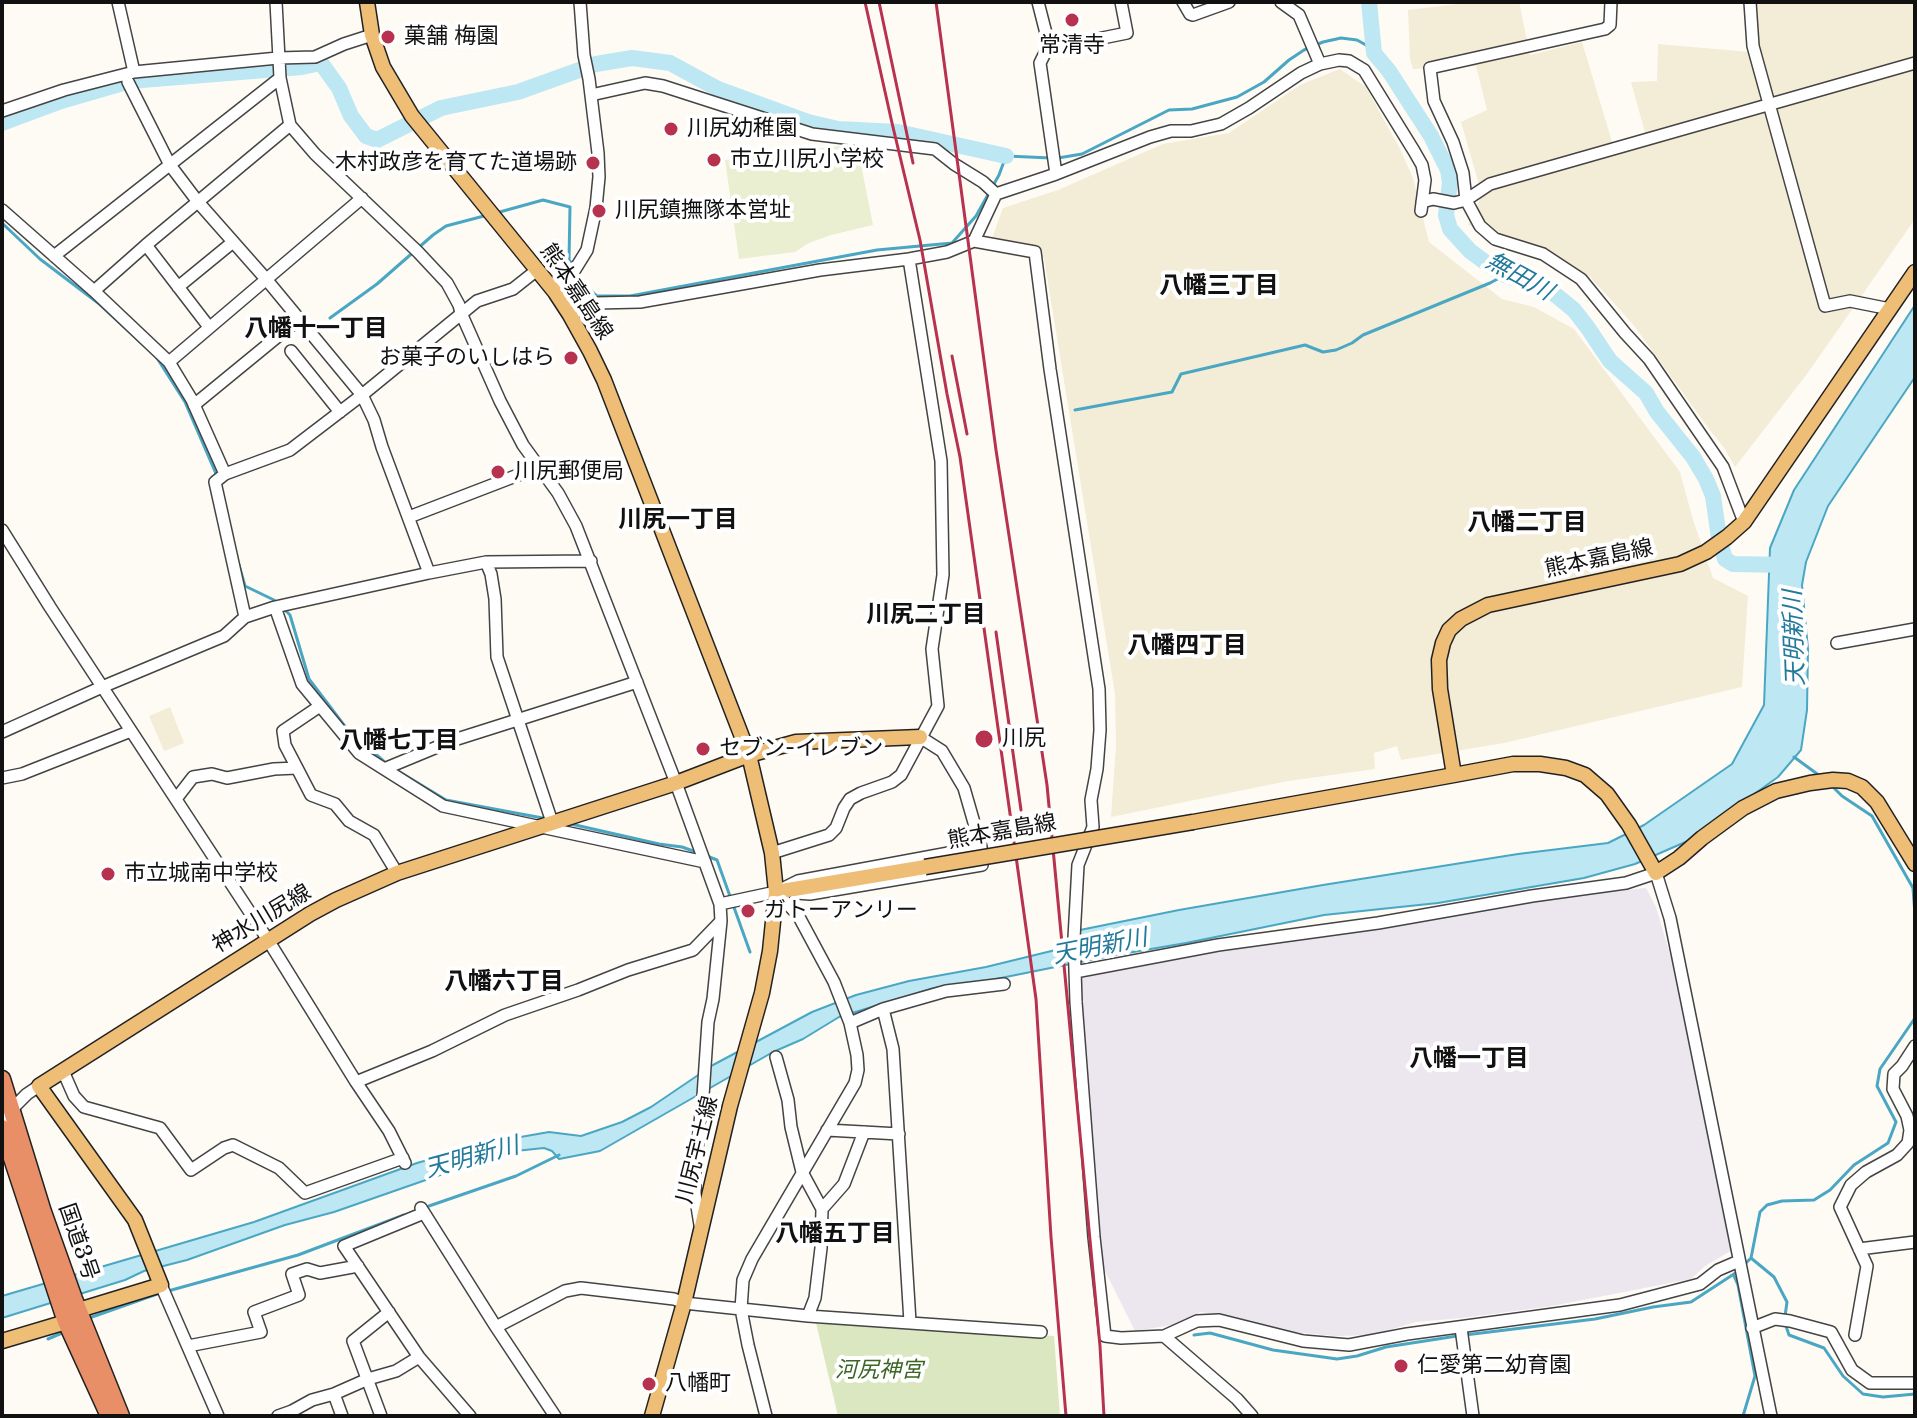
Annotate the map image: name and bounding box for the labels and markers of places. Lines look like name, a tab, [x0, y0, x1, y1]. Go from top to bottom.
marker: 常清寺	[1063, 11, 1081, 29]
place label: 菓舗 梅園	[404, 24, 498, 50]
marker: 菓舗 梅園	[379, 28, 397, 46]
place label: 常清寺	[1039, 33, 1105, 59]
place label: 川尻幼稚園	[687, 116, 797, 142]
marker: 川尻幼稚園	[662, 120, 680, 138]
place label: 市立川尻小学校	[730, 147, 884, 173]
place label: 木村政彦を育てた道場跡	[335, 150, 577, 176]
marker: 市立川尻小学校	[705, 151, 723, 169]
marker: 木村政彦を育てた道場跡	[584, 154, 602, 172]
place label: 川尻鎮撫隊本営址	[615, 198, 791, 224]
marker: 川尻鎮撫隊本営址	[590, 202, 608, 220]
place label: お菓子のいしはら	[379, 345, 555, 371]
marker: お菓子のいしはら	[562, 349, 580, 367]
place label: 川尻郵便局	[514, 459, 624, 485]
marker: 川尻郵便局	[489, 463, 507, 481]
place label: 川尻	[1002, 726, 1046, 752]
marker: 川尻	[973, 728, 995, 750]
place label: セブン-イレブン	[719, 736, 883, 762]
marker: セブン-イレブン	[694, 740, 712, 758]
place label: 市立城南中学校	[124, 861, 278, 887]
marker: 市立城南中学校	[99, 865, 117, 883]
place label: ガトーアンリー	[764, 898, 918, 924]
marker: ガトーアンリー	[739, 902, 757, 920]
place label: 仁愛第二幼育園	[1417, 1353, 1571, 1379]
marker: 仁愛第二幼育園	[1392, 1357, 1410, 1375]
place label: 八幡町	[665, 1371, 731, 1397]
marker: 八幡町	[640, 1375, 658, 1393]

